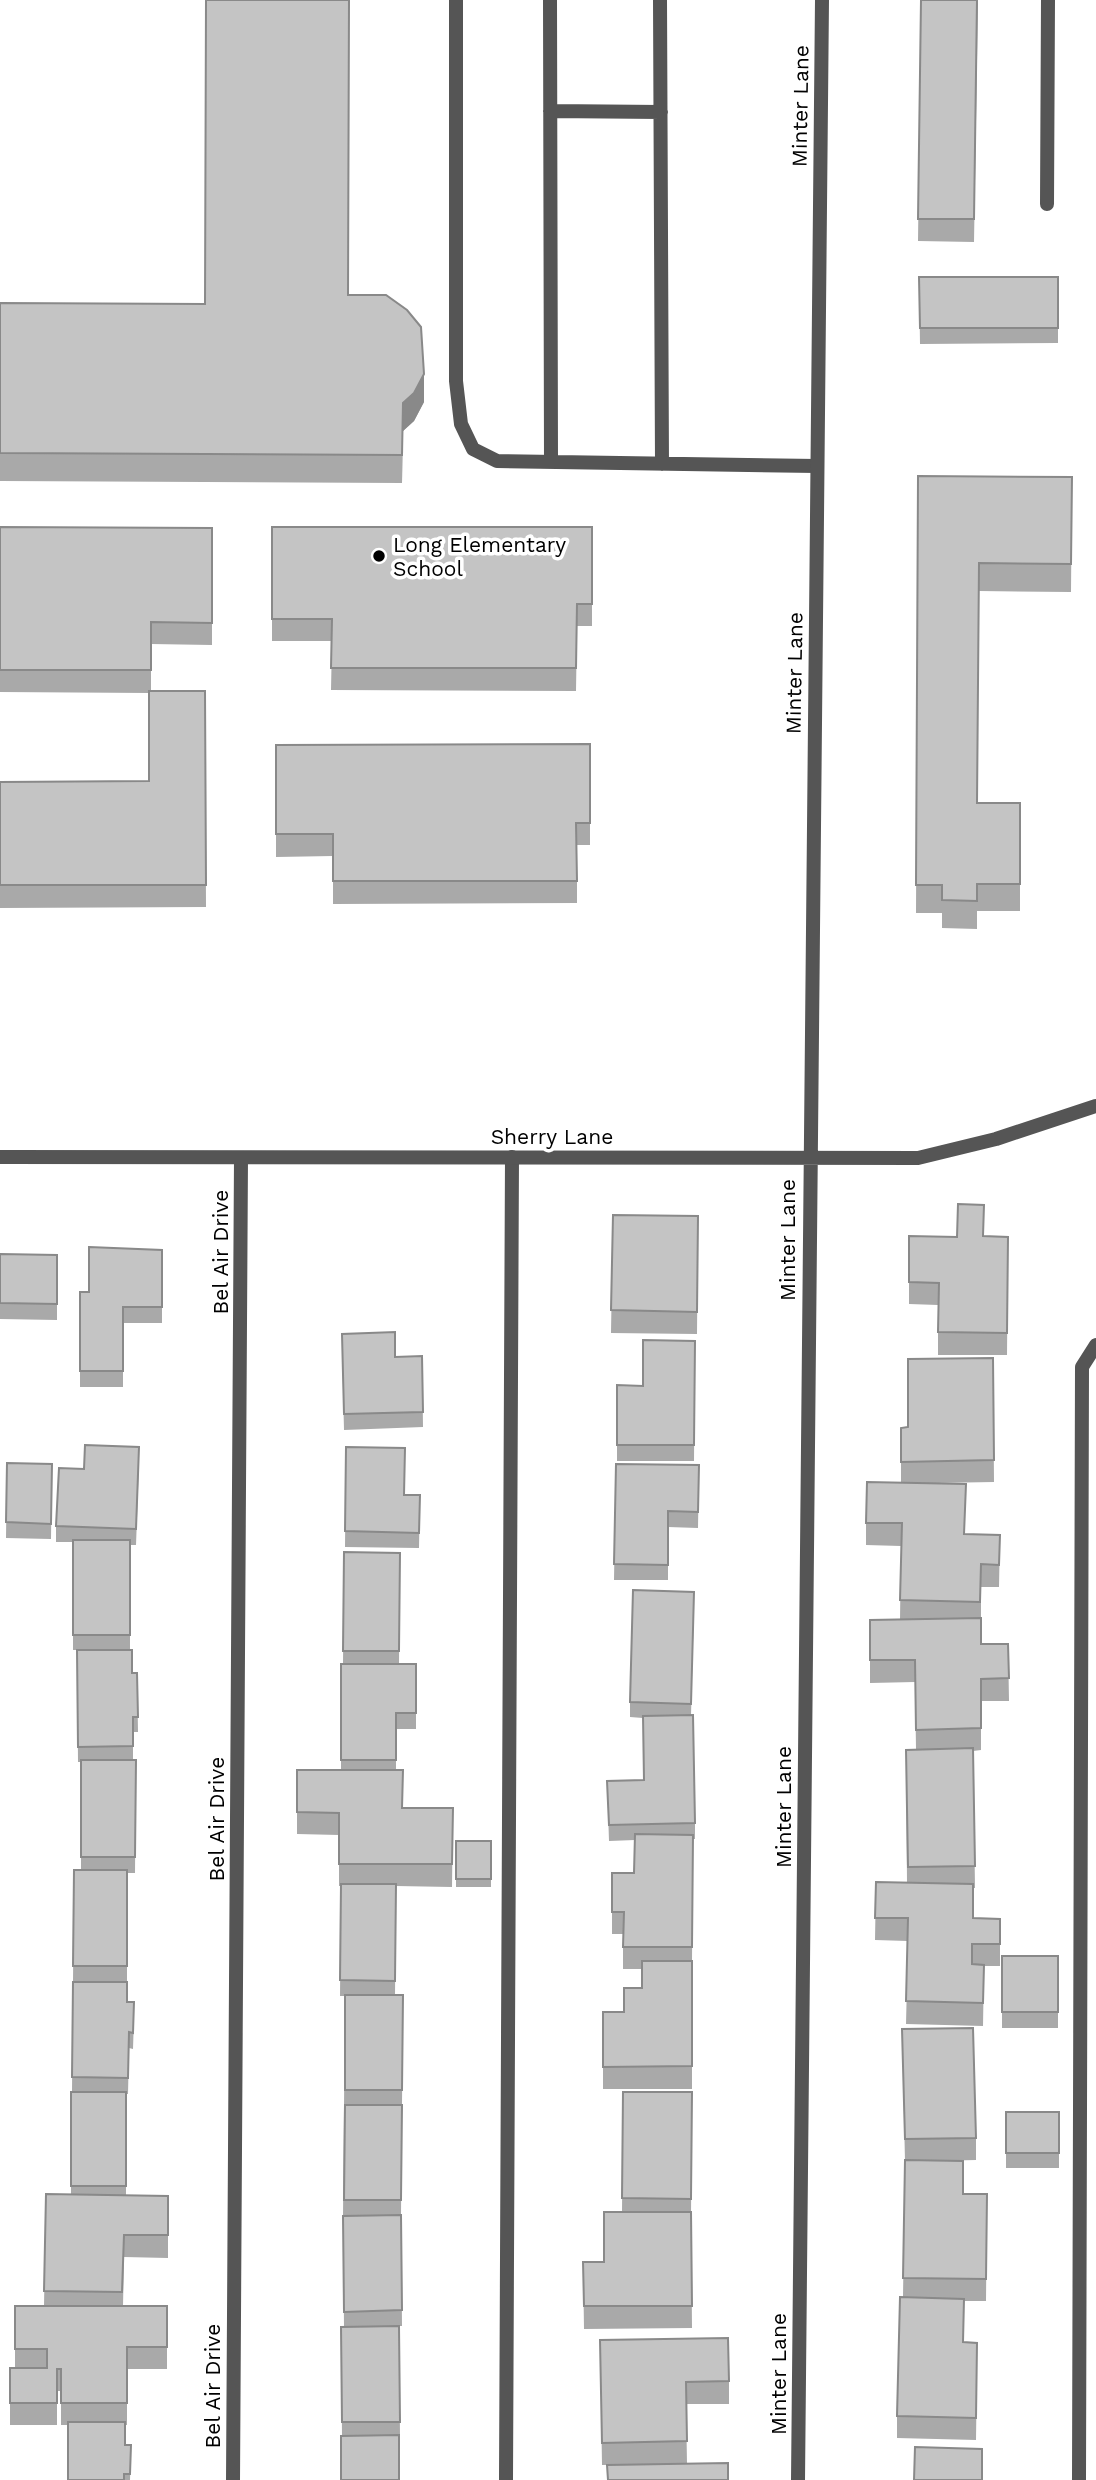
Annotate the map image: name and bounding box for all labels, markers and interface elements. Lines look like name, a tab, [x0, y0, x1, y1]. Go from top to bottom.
street label: Minter Lane	[786, 45, 814, 167]
place label: Long Elementary School	[393, 532, 566, 581]
marker: Long Elementary School	[371, 548, 387, 564]
street label: Minter Lane	[780, 612, 808, 734]
street label: Sherry Lane	[491, 1124, 613, 1149]
street label: Minter Lane	[775, 1179, 800, 1301]
street label: Bel Air Drive	[208, 1190, 233, 1314]
street label: Minter Lane	[771, 1746, 796, 1868]
street label: Bel Air Drive	[204, 1757, 229, 1881]
street label: Minter Lane	[766, 2313, 791, 2435]
street label: Bel Air Drive	[200, 2324, 225, 2448]

